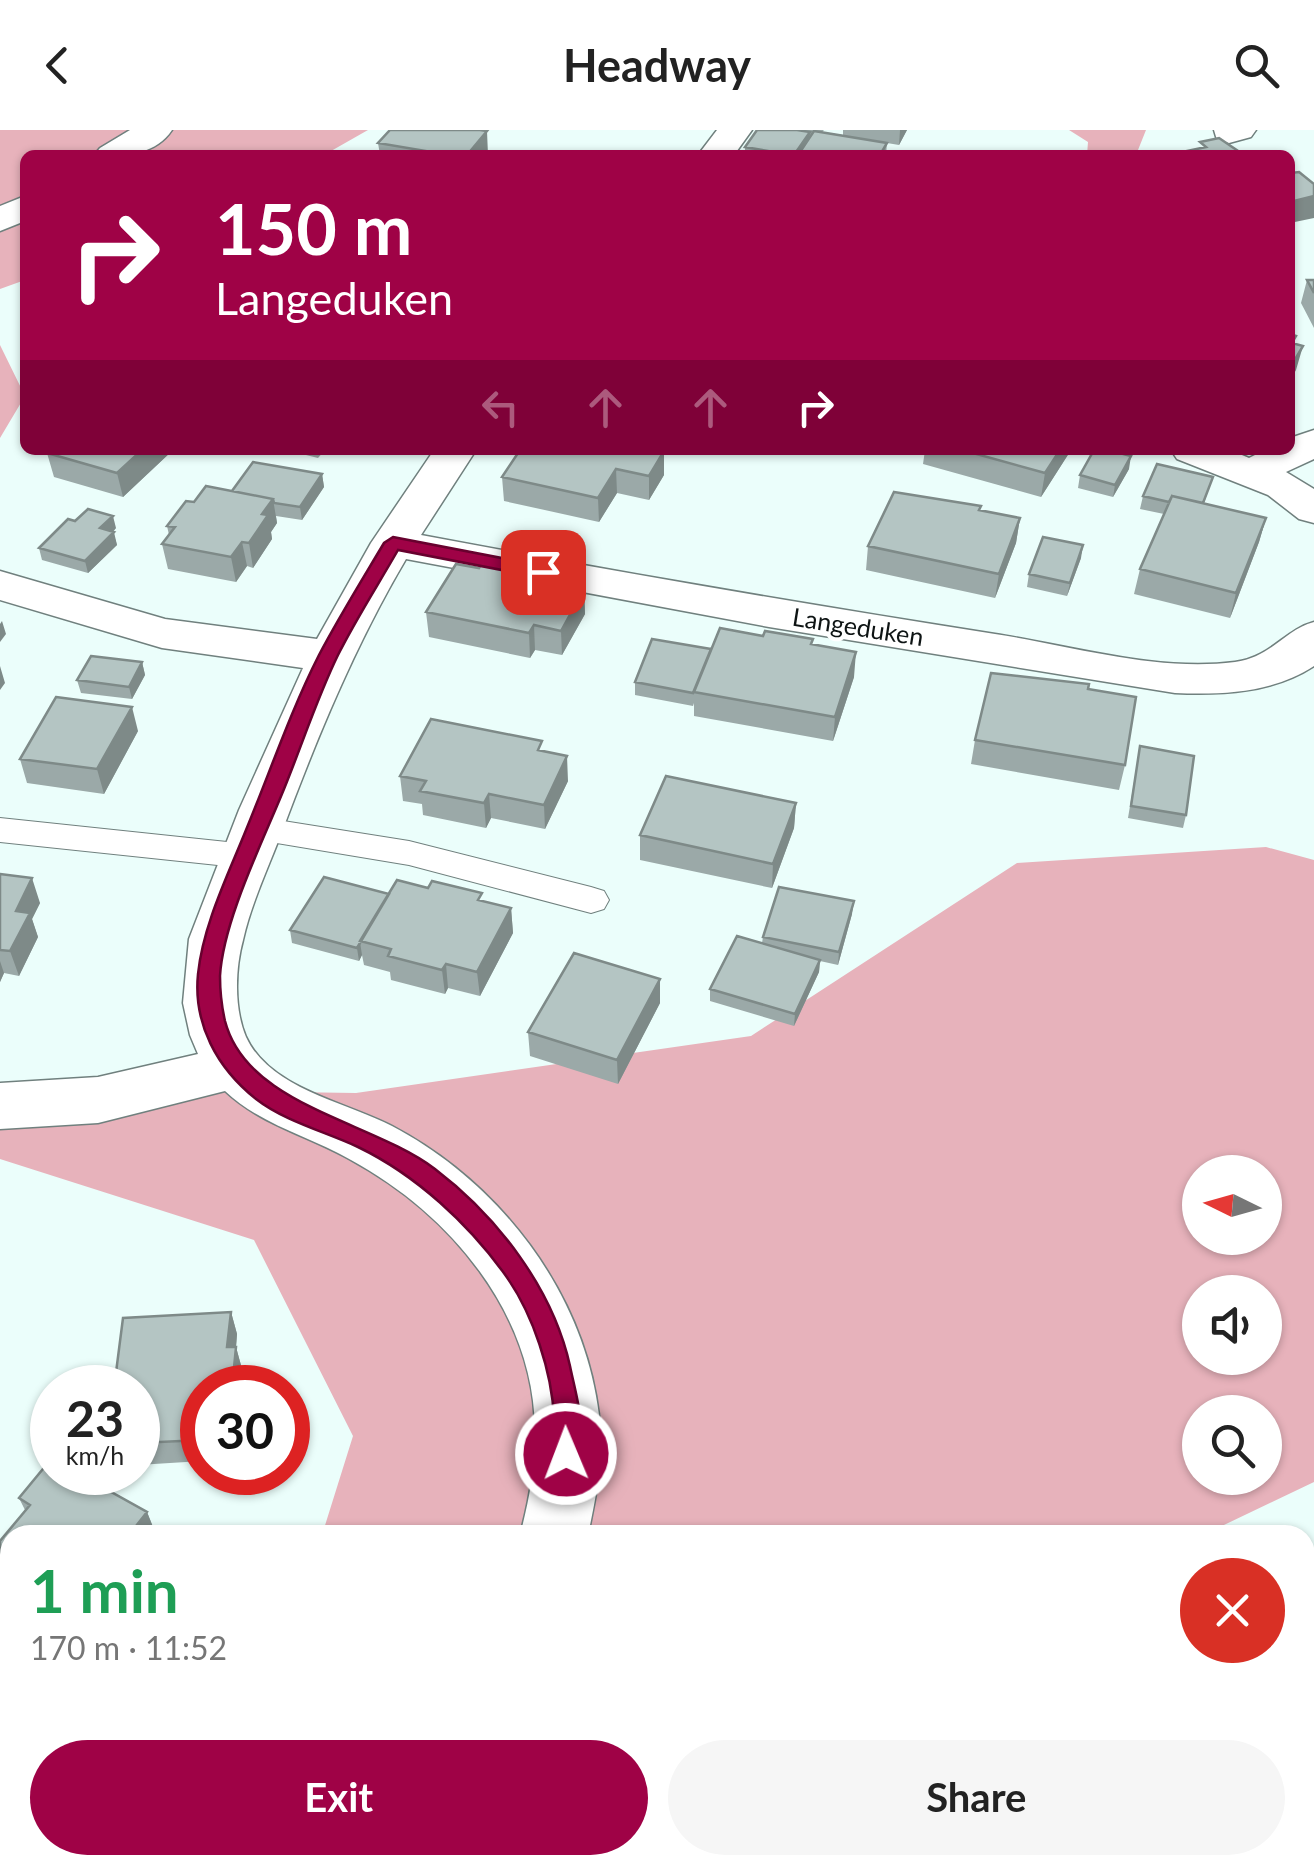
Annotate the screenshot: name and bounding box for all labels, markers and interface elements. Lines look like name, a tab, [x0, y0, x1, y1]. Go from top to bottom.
icon: back	[30, 38, 85, 93]
text: Headway	[563, 38, 751, 92]
icon: search	[1229, 38, 1284, 93]
text: 150 m	[215, 186, 412, 270]
icon: right	[50, 190, 180, 320]
text: Langeduken	[215, 271, 453, 325]
icon: left	[473, 380, 528, 435]
icon: ahead	[578, 380, 633, 435]
icon: ahead	[683, 380, 738, 435]
icon: right	[788, 380, 843, 435]
pin	[501, 530, 586, 615]
icon: arrive	[516, 545, 571, 600]
street label: Langeduken	[790, 601, 926, 651]
north arrow	[1182, 1155, 1282, 1255]
map controls	[1182, 1155, 1282, 1495]
button: sound	[1182, 1275, 1282, 1375]
speed limit sign: 30	[180, 1365, 310, 1495]
text: 23	[66, 1388, 124, 1448]
button: search	[1182, 1395, 1282, 1495]
position arrow	[514, 1402, 618, 1506]
text: km/h	[66, 1440, 124, 1470]
text: 1 min	[30, 1554, 179, 1626]
button: close	[1180, 1558, 1285, 1663]
text: 170 m · 11:52	[30, 1628, 227, 1667]
button: Exit	[30, 1740, 648, 1855]
button: Share	[668, 1740, 1285, 1855]

